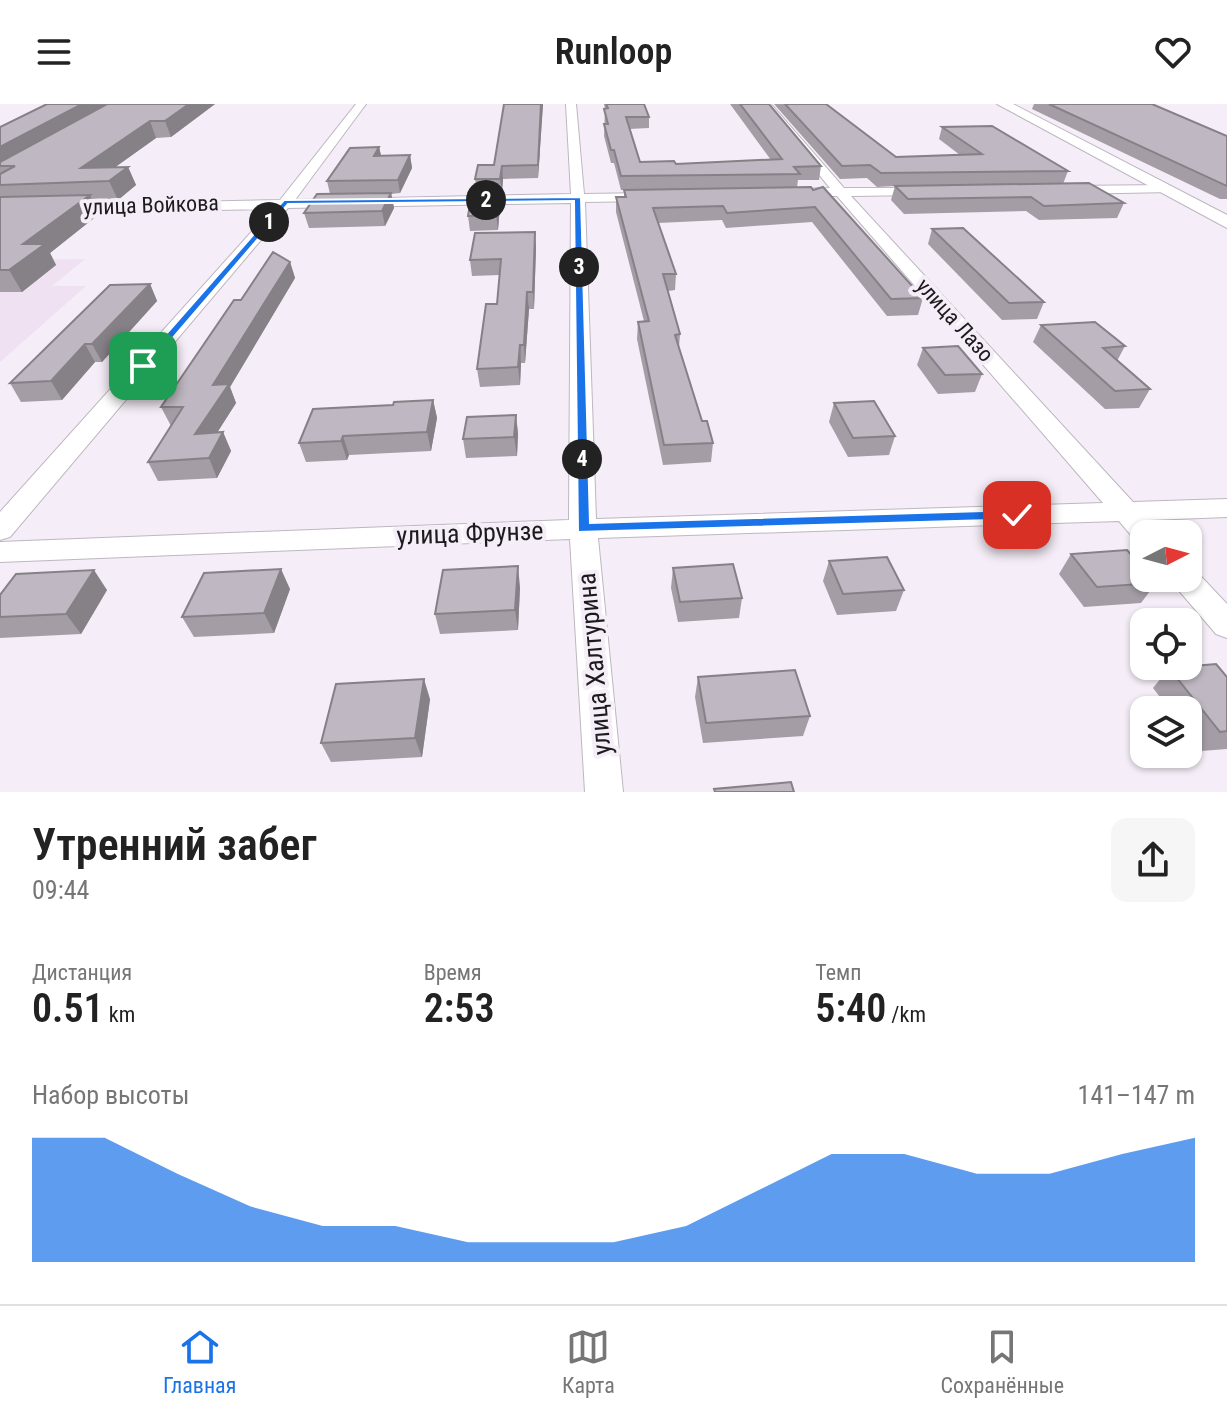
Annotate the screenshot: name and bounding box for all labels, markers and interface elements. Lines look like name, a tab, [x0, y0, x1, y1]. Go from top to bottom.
icon: menu	[32, 30, 76, 74]
icon: heart	[1151, 30, 1195, 74]
text: Runloop	[555, 31, 672, 73]
pin: 2	[466, 180, 506, 220]
text: 2	[480, 187, 492, 212]
street label: улица Войкова	[83, 190, 219, 220]
pin: 1	[249, 202, 289, 242]
text: 1	[263, 209, 275, 234]
pin: 3	[559, 247, 599, 287]
text: 3	[573, 254, 585, 279]
street label: улица Лазо	[911, 273, 999, 367]
pin	[109, 332, 177, 400]
icon: arrive	[121, 344, 165, 388]
pin: 4	[562, 439, 602, 479]
text: 4	[576, 446, 588, 471]
pin	[983, 481, 1051, 549]
icon: check	[995, 493, 1039, 537]
street label: улица Фрунзе	[396, 515, 544, 551]
north arrow	[1130, 520, 1202, 592]
map controls	[1130, 520, 1202, 768]
street label: улица Халтурина	[571, 572, 617, 756]
button: locate	[1130, 608, 1202, 680]
button: layers	[1130, 696, 1202, 768]
button: share	[1111, 818, 1195, 902]
text: Утренний забег	[32, 819, 317, 871]
text: 09:44	[32, 875, 89, 905]
text: Дистанция	[32, 960, 132, 985]
text: Время	[424, 960, 482, 985]
text: Темп	[815, 960, 861, 985]
text: 0.51	[32, 985, 104, 1032]
text: 2:53	[424, 985, 495, 1032]
text: 5:40	[815, 985, 886, 1032]
text: km	[104, 1002, 135, 1027]
text: /km	[886, 1002, 926, 1027]
text: Набор высоты	[32, 1080, 189, 1110]
text: 141–147 m	[1078, 1080, 1195, 1110]
tab: Главная	[163, 1325, 236, 1398]
tab: Карта	[562, 1325, 615, 1398]
tab: Сохранённые	[941, 1325, 1064, 1398]

